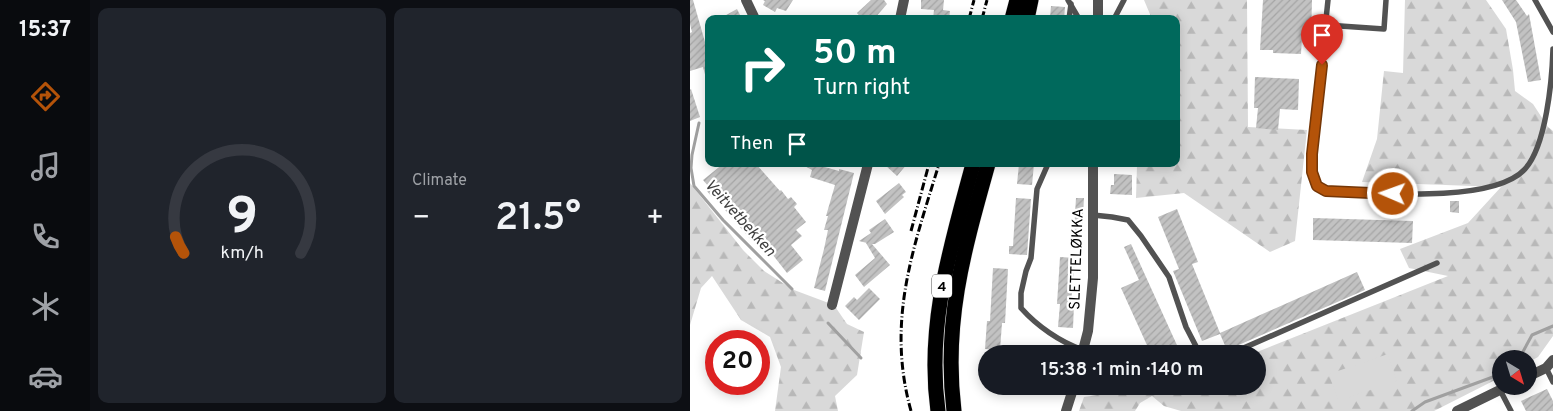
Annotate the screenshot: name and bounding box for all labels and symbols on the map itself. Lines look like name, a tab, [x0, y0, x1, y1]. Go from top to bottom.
pin	[1301, 14, 1343, 65]
position arrow	[1366, 167, 1418, 219]
water label: Veitvetbekken	[700, 176, 780, 261]
street label: SLETTELØKKA	[1066, 208, 1089, 310]
road number: 4	[932, 274, 952, 298]
speed limit sign: 20	[705, 330, 770, 395]
north arrow	[1492, 350, 1538, 395]

